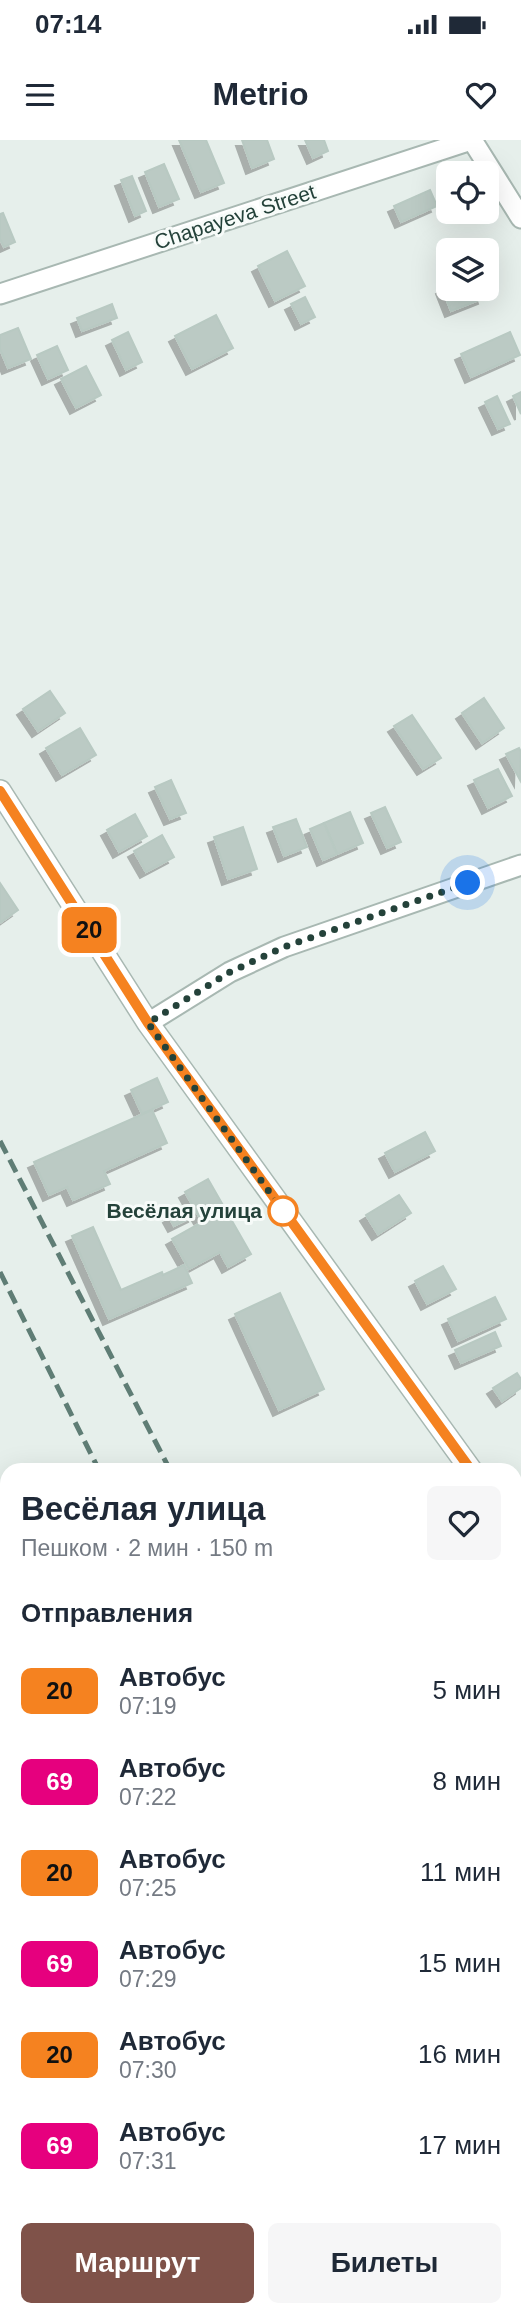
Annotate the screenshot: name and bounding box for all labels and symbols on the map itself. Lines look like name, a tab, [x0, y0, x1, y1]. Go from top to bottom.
street label: Chapayeva Street	[151, 180, 318, 253]
your location	[450, 865, 485, 900]
line badge: 20	[57, 907, 120, 953]
marker: Весёлая улица	[268, 1196, 298, 1226]
place label: Весёлая улица	[106, 1199, 262, 1222]

